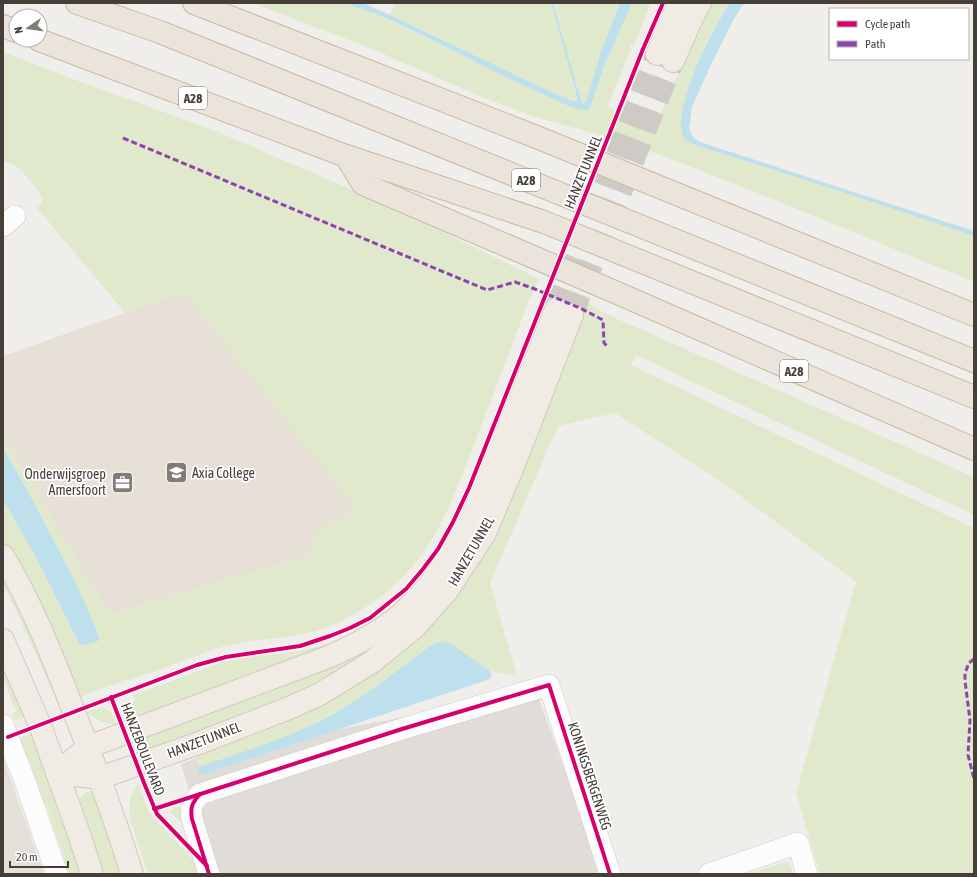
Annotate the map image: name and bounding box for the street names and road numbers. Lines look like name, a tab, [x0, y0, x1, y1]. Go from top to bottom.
road number: A28	[179, 87, 207, 109]
street label: HANZETUNNEL	[561, 132, 605, 211]
road number: A28	[512, 169, 540, 191]
road number: A28	[780, 360, 808, 382]
street label: HANZETUNNEL	[445, 513, 498, 589]
street label: HANZEBOULEVARD	[118, 700, 168, 798]
street label: HANZETUNNEL	[165, 718, 244, 761]
street label: KONINGSBERGENWEG	[565, 720, 615, 832]

